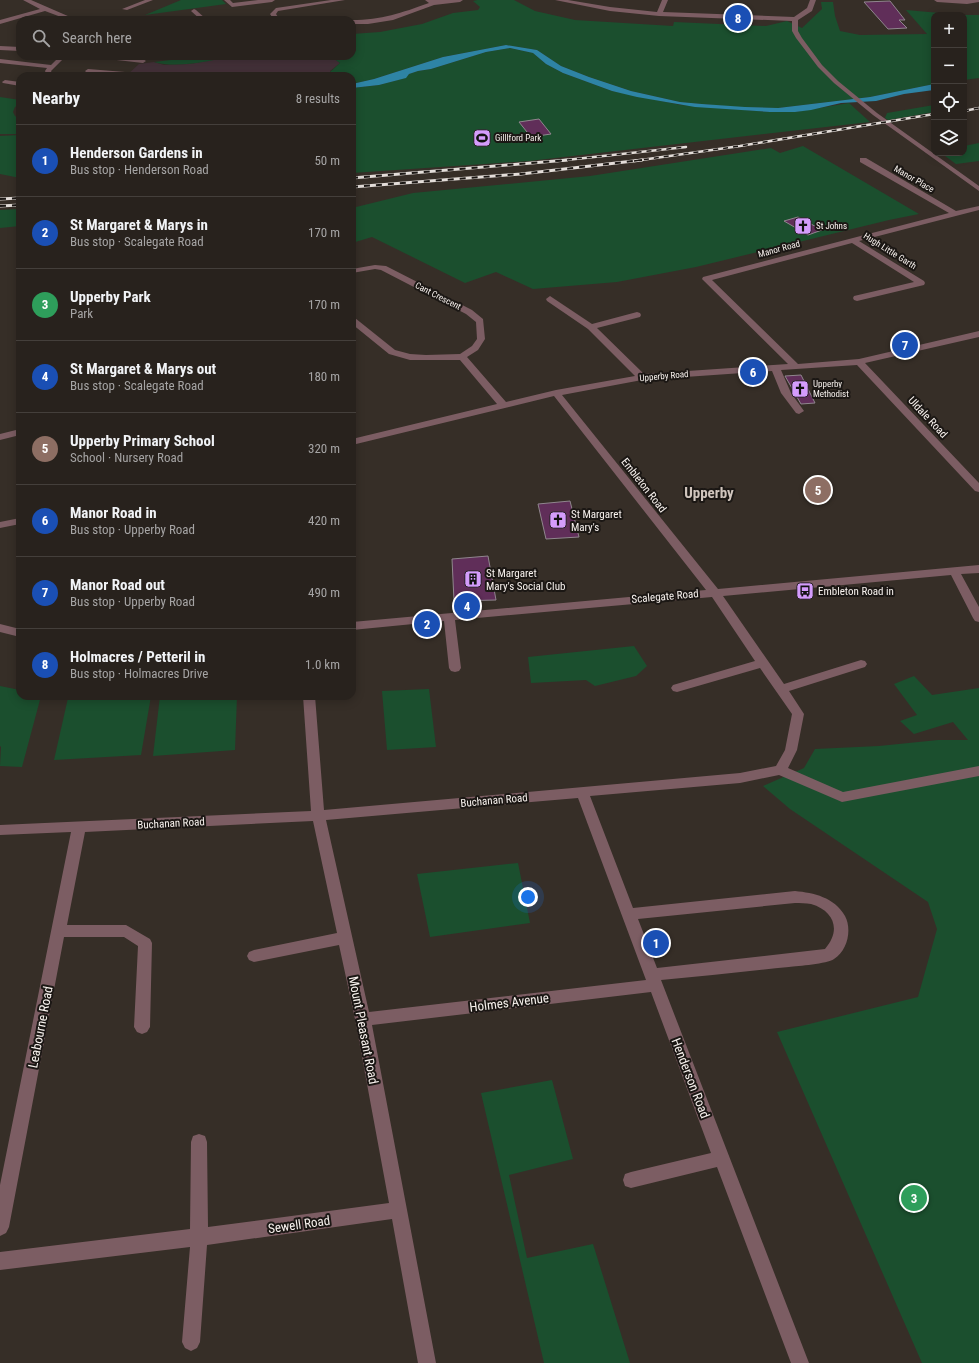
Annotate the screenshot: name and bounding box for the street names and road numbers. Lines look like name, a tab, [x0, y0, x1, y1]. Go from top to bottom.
street label: Manor Place	[892, 164, 936, 194]
street label: Hugh Little Garth	[862, 231, 918, 271]
street label: Manor Road	[757, 239, 801, 259]
street label: Cant Crescent	[413, 280, 463, 312]
street label: Upperby Road	[639, 369, 689, 383]
street label: Uldale Road	[905, 394, 950, 441]
street label: Embleton Road	[618, 456, 669, 515]
street label: Scalegate Road	[631, 587, 699, 606]
street label: Buchanan Road	[460, 791, 528, 810]
street label: Buchanan Road	[137, 815, 205, 832]
street label: Mount Pleasant Road	[346, 975, 381, 1085]
street label: Leabourne Road	[25, 985, 56, 1069]
street label: Holmes Avenue	[469, 990, 550, 1015]
street label: Henderson Road	[668, 1036, 713, 1120]
street label: Sewell Road	[267, 1213, 331, 1236]

